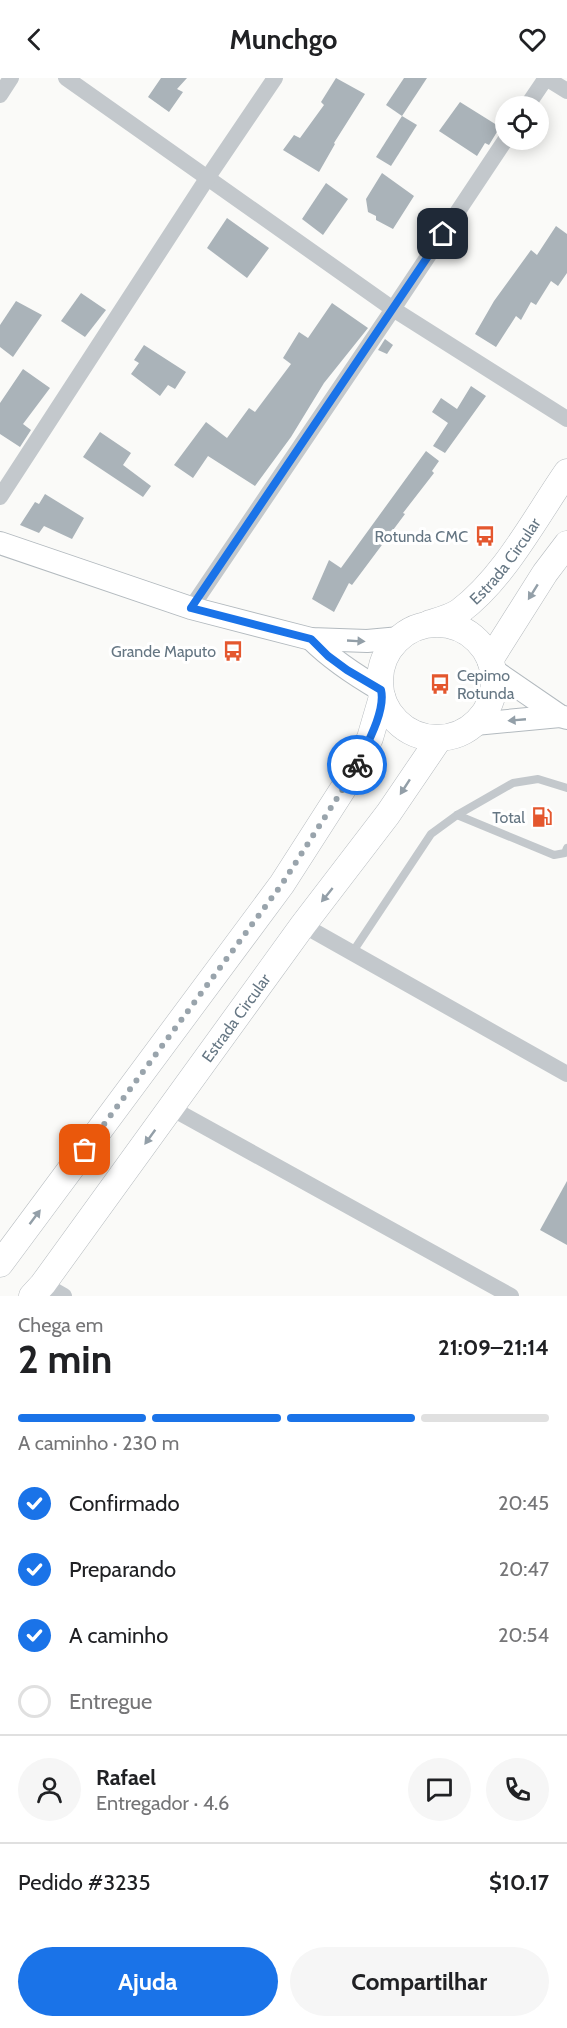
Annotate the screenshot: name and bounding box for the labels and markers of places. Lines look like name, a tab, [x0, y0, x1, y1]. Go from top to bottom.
pin	[417, 208, 468, 259]
bus stop icon: Rotunda CMC	[473, 524, 497, 548]
place label: Rotunda CMC	[374, 527, 468, 546]
bus stop icon: Grande Maputo	[221, 639, 245, 663]
place label: Grande Maputo	[111, 642, 216, 661]
place label: Cepimo Rotunda	[457, 666, 515, 703]
bus stop icon: Cepimo Rotunda	[428, 672, 452, 696]
fuel station icon: Total	[530, 805, 554, 829]
place label: Total	[492, 808, 525, 827]
pin	[59, 1124, 110, 1175]

